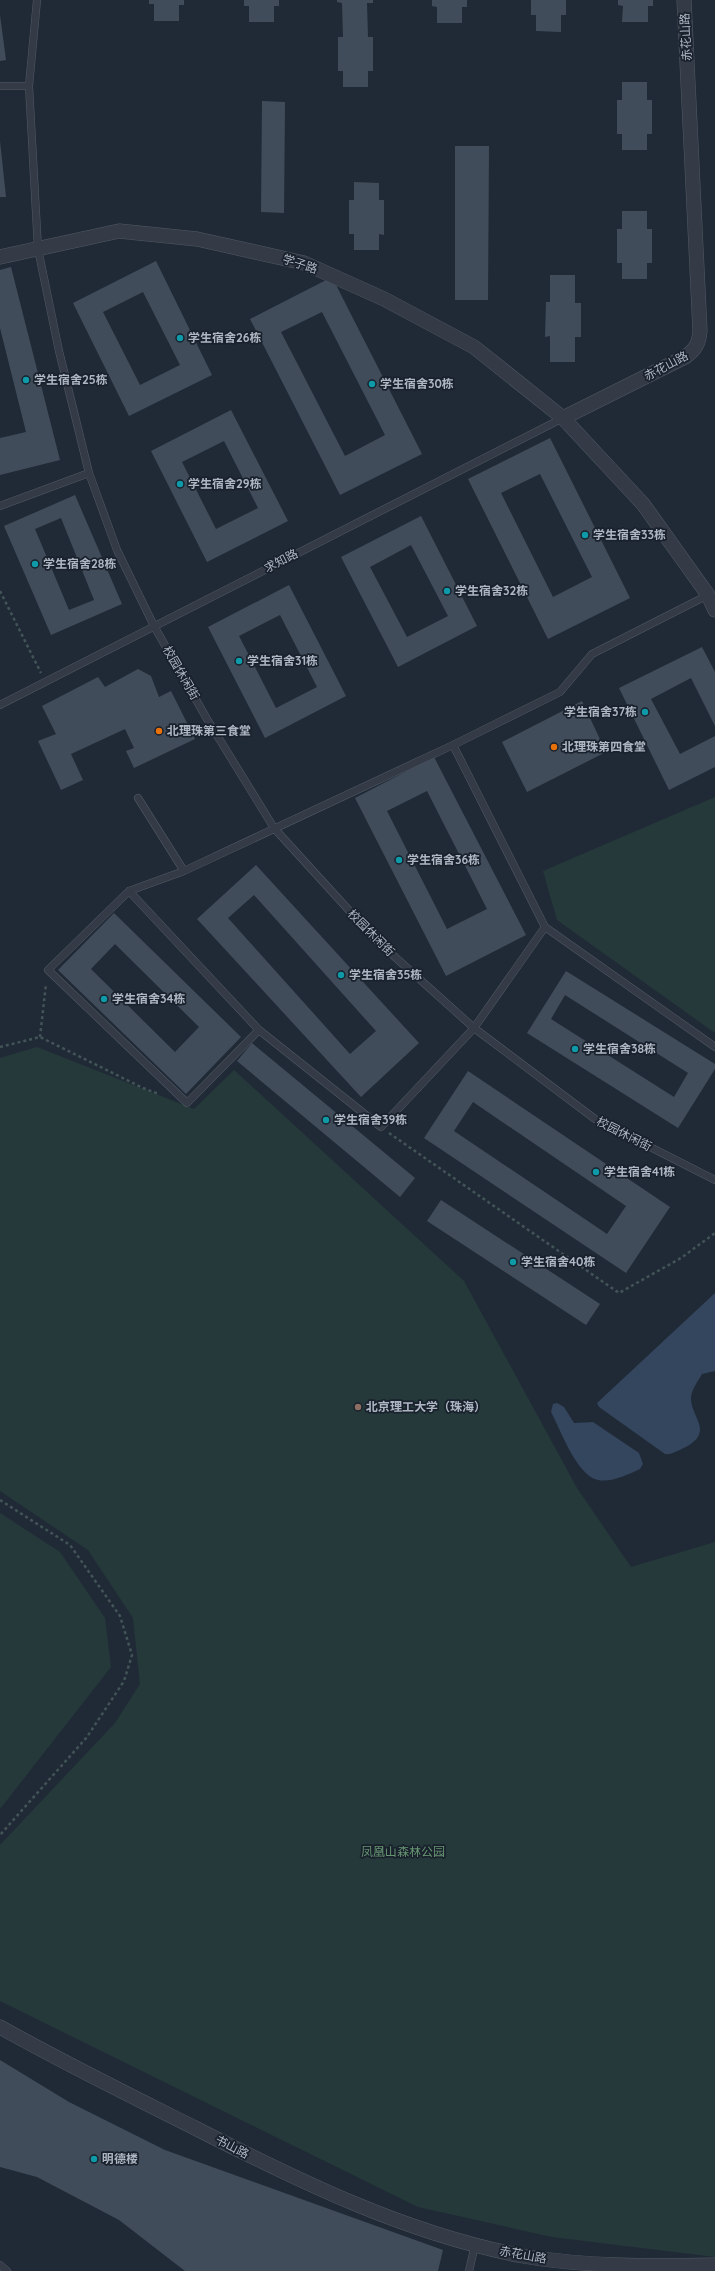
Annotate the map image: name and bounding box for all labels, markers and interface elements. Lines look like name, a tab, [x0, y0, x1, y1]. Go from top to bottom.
street label: 赤花山路	[677, 13, 694, 61]
street label: 学子路	[281, 251, 320, 276]
place label: 学生宿舍26栋	[188, 330, 261, 345]
marker: 学生宿舍26栋	[175, 333, 185, 343]
street label: 赤花山路	[641, 348, 690, 383]
place label: 学生宿舍25栋	[34, 372, 108, 387]
marker: 学生宿舍25栋	[21, 375, 31, 385]
place label: 学生宿舍30栋	[380, 376, 454, 391]
marker: 学生宿舍30栋	[367, 379, 377, 389]
place label: 学生宿舍29栋	[188, 476, 262, 491]
marker: 学生宿舍29栋	[175, 479, 185, 489]
place label: 学生宿舍33栋	[593, 527, 666, 542]
marker: 学生宿舍33栋	[580, 530, 590, 540]
street label: 求知路	[261, 546, 300, 575]
place label: 学生宿舍28栋	[43, 556, 116, 571]
marker: 学生宿舍28栋	[30, 559, 40, 569]
place label: 学生宿舍32栋	[455, 583, 528, 598]
marker: 学生宿舍32栋	[442, 586, 452, 596]
street label: 校园休闲街	[160, 643, 203, 702]
place label: 学生宿舍31栋	[247, 653, 318, 668]
marker: 学生宿舍31栋	[234, 656, 244, 666]
place label: 学生宿舍37栋	[564, 704, 637, 719]
marker: 学生宿舍37栋	[640, 707, 650, 717]
place label: 北理珠第三食堂	[167, 723, 251, 738]
marker: 北理珠第三食堂	[154, 726, 164, 736]
place label: 北理珠第四食堂	[562, 739, 646, 754]
marker: 北理珠第四食堂	[549, 742, 559, 752]
place label: 学生宿舍36栋	[407, 852, 480, 867]
marker: 学生宿舍36栋	[394, 855, 404, 865]
street label: 校园休闲街	[345, 906, 398, 959]
place label: 学生宿舍35栋	[349, 967, 422, 982]
marker: 学生宿舍35栋	[336, 970, 346, 980]
place label: 学生宿舍34栋	[112, 991, 186, 1006]
marker: 学生宿舍34栋	[99, 994, 109, 1004]
place label: 学生宿舍38栋	[583, 1041, 656, 1056]
marker: 学生宿舍38栋	[570, 1044, 580, 1054]
place label: 学生宿舍39栋	[334, 1112, 407, 1127]
street label: 校园休闲街	[594, 1113, 654, 1154]
marker: 学生宿舍39栋	[321, 1115, 331, 1125]
place label: 学生宿舍41栋	[604, 1164, 675, 1179]
marker: 学生宿舍41栋	[591, 1167, 601, 1177]
place label: 学生宿舍40栋	[521, 1254, 595, 1269]
marker: 学生宿舍40栋	[508, 1257, 518, 1267]
place label: 北京理工大学（珠海）	[366, 1399, 486, 1414]
marker: 北京理工大学（珠海）	[353, 1402, 363, 1412]
park label: 凤凰山森林公园	[361, 1844, 445, 1859]
street label: 书山路	[213, 2132, 252, 2161]
place label: 明德楼	[102, 2151, 138, 2166]
marker: 明德楼	[89, 2154, 99, 2164]
street label: 赤花山路	[498, 2243, 548, 2266]

